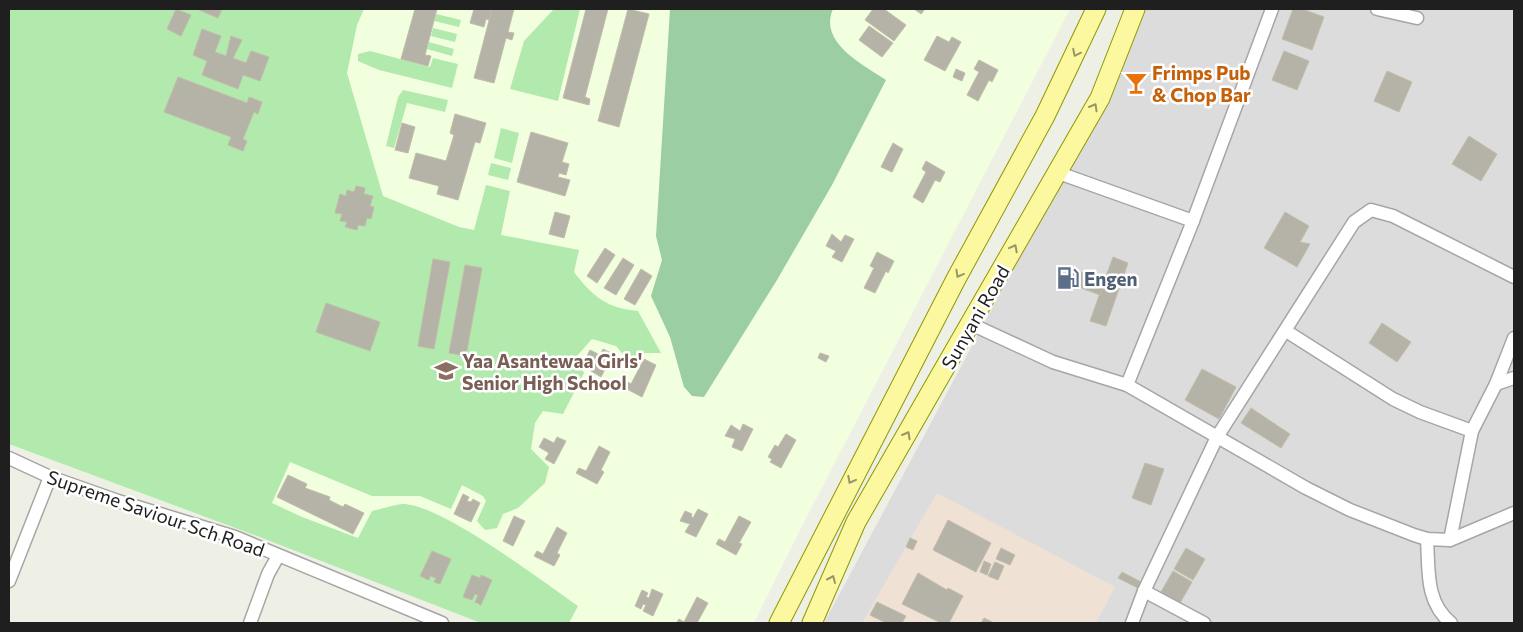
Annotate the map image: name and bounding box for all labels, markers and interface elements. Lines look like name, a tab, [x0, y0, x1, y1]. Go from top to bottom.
one-way arrow	[1072, 48, 1082, 57]
place label: Frimps Pub & Chop Bar	[1152, 61, 1251, 106]
bar icon: Frimps Pub & Chop Bar	[1123, 70, 1149, 96]
one-way arrow	[1088, 104, 1098, 113]
one-way arrow	[1007, 245, 1017, 254]
street label: Sunyani Road	[936, 261, 1014, 373]
fuel station icon: Engen	[1055, 265, 1081, 291]
place label: Engen	[1084, 267, 1138, 290]
one-way arrow	[955, 269, 965, 278]
place label: Yaa Asantewaa Girls' Senior High School	[462, 349, 642, 394]
school or university icon: Yaa Asantewaa Girls' Senior High School	[433, 358, 459, 384]
one-way arrow	[901, 431, 911, 440]
street label: Supreme Saviour Sch Road	[44, 465, 268, 561]
one-way arrow	[847, 475, 857, 484]
one-way arrow	[825, 575, 836, 584]

